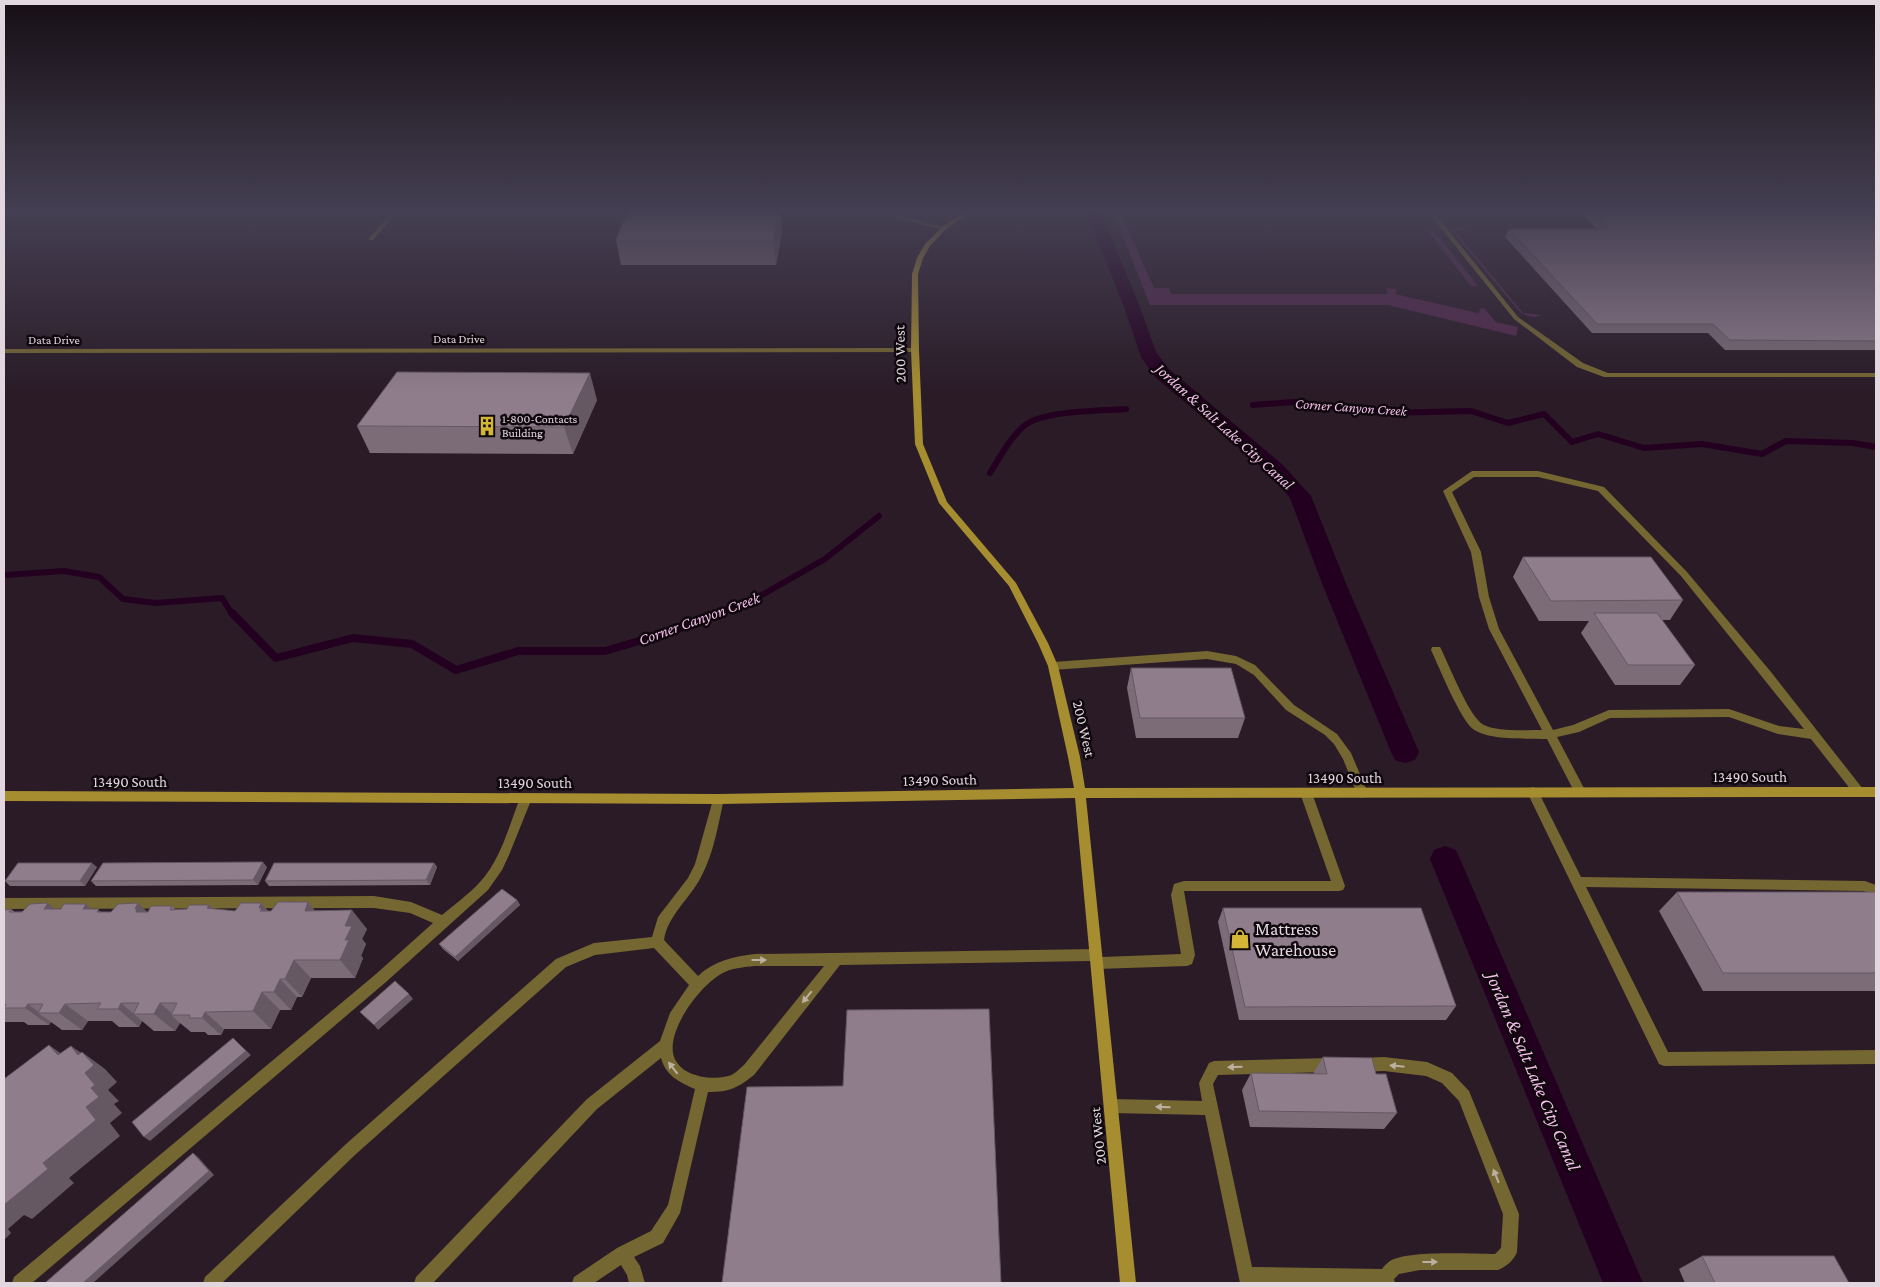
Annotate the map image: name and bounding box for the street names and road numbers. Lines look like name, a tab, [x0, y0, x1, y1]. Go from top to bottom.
street label: 200 West	[891, 324, 909, 383]
street label: Data Drive	[433, 332, 485, 346]
street label: Data Drive	[28, 333, 80, 347]
street label: 200 West	[1070, 699, 1098, 760]
street label: 13490 South	[1713, 769, 1787, 785]
street label: 13490 South	[1308, 770, 1382, 786]
street label: 13490 South	[903, 771, 977, 789]
street label: 13490 South	[93, 774, 167, 790]
street label: 13490 South	[498, 775, 572, 791]
street label: 200 West	[1087, 1106, 1109, 1165]

